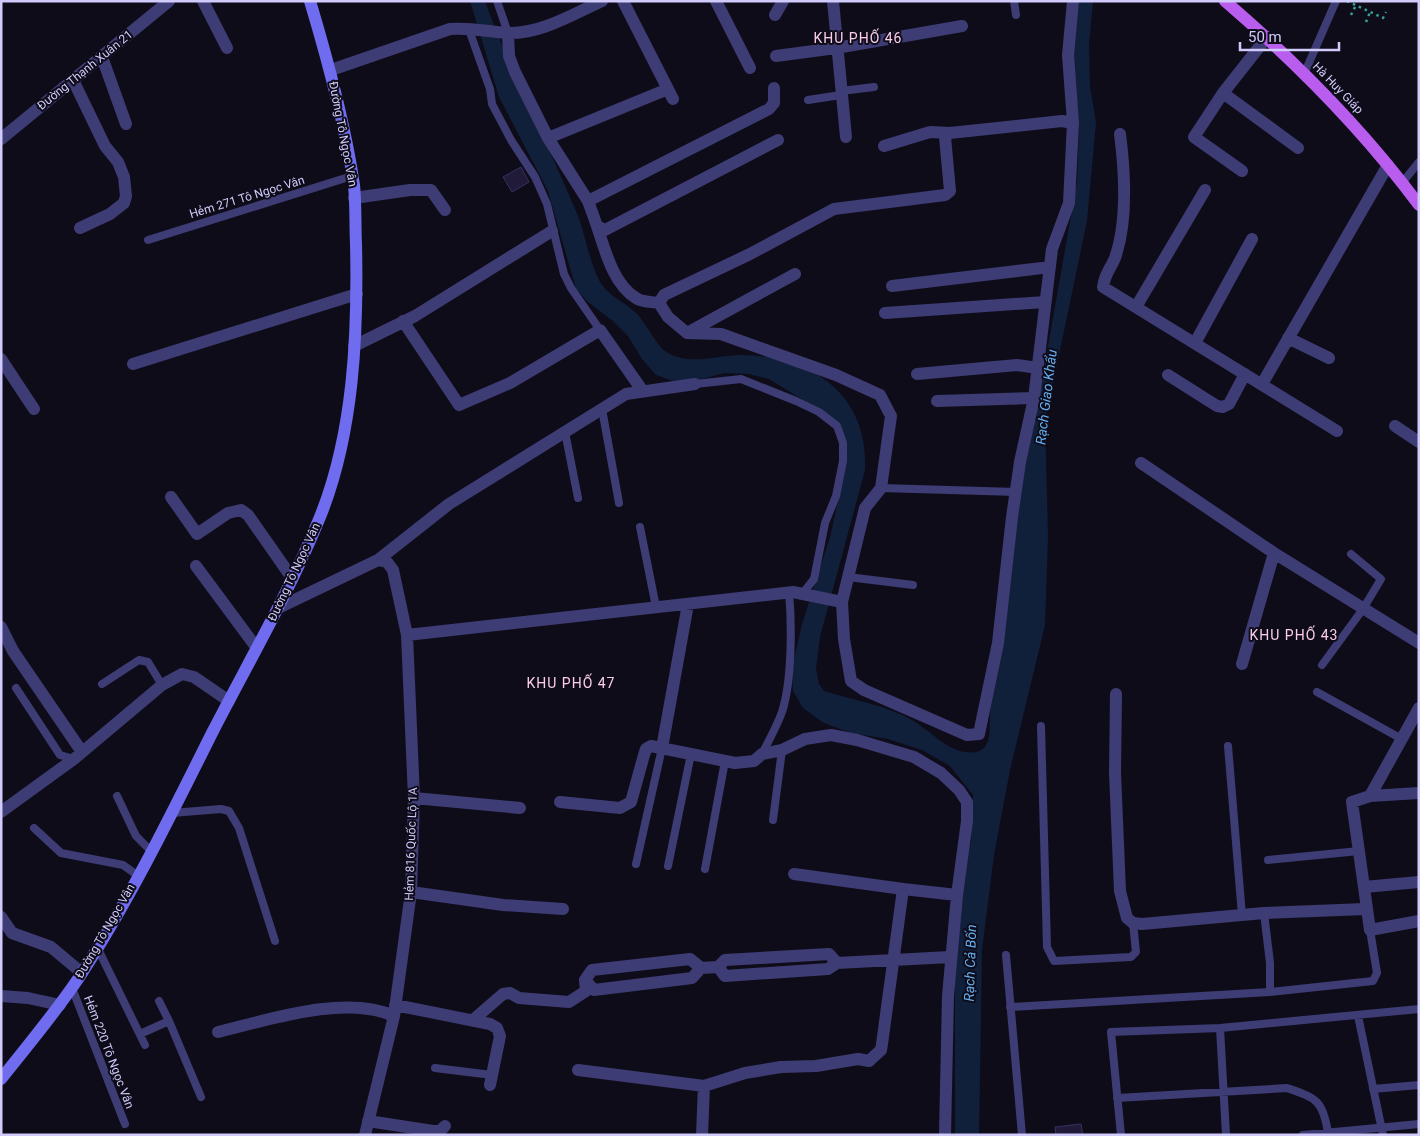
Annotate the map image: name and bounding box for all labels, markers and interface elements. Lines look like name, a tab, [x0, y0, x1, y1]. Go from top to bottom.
scale bar	[1240, 20, 1339, 52]
street label: Đường Thạnh Xuân 21	[35, 27, 135, 113]
district label: KHU PHỐ 46	[814, 28, 902, 46]
text: 50 m	[1248, 28, 1282, 46]
street label: Hà Huy Giáp	[1310, 59, 1366, 117]
street label: Đường Tô Ngọc Vân	[326, 80, 360, 188]
street label: Hẻm 271 Tô Ngọc Vân	[188, 173, 306, 221]
water label: Rạch Giao Khẩu	[1032, 348, 1060, 446]
street label: Đường Tô Ngọc Vân	[265, 521, 323, 623]
district label: KHU PHỐ 43	[1250, 625, 1338, 643]
district label: KHU PHỐ 47	[527, 673, 615, 691]
street label: Hẻm 816 Quốc Lộ 1A	[402, 787, 420, 901]
street label: Đường Tô Ngọc Vân	[72, 881, 138, 981]
water label: Rạch Cả Bốn	[961, 924, 979, 1002]
street label: Hẻm 220 Tô Ngọc Vân	[81, 994, 137, 1110]

